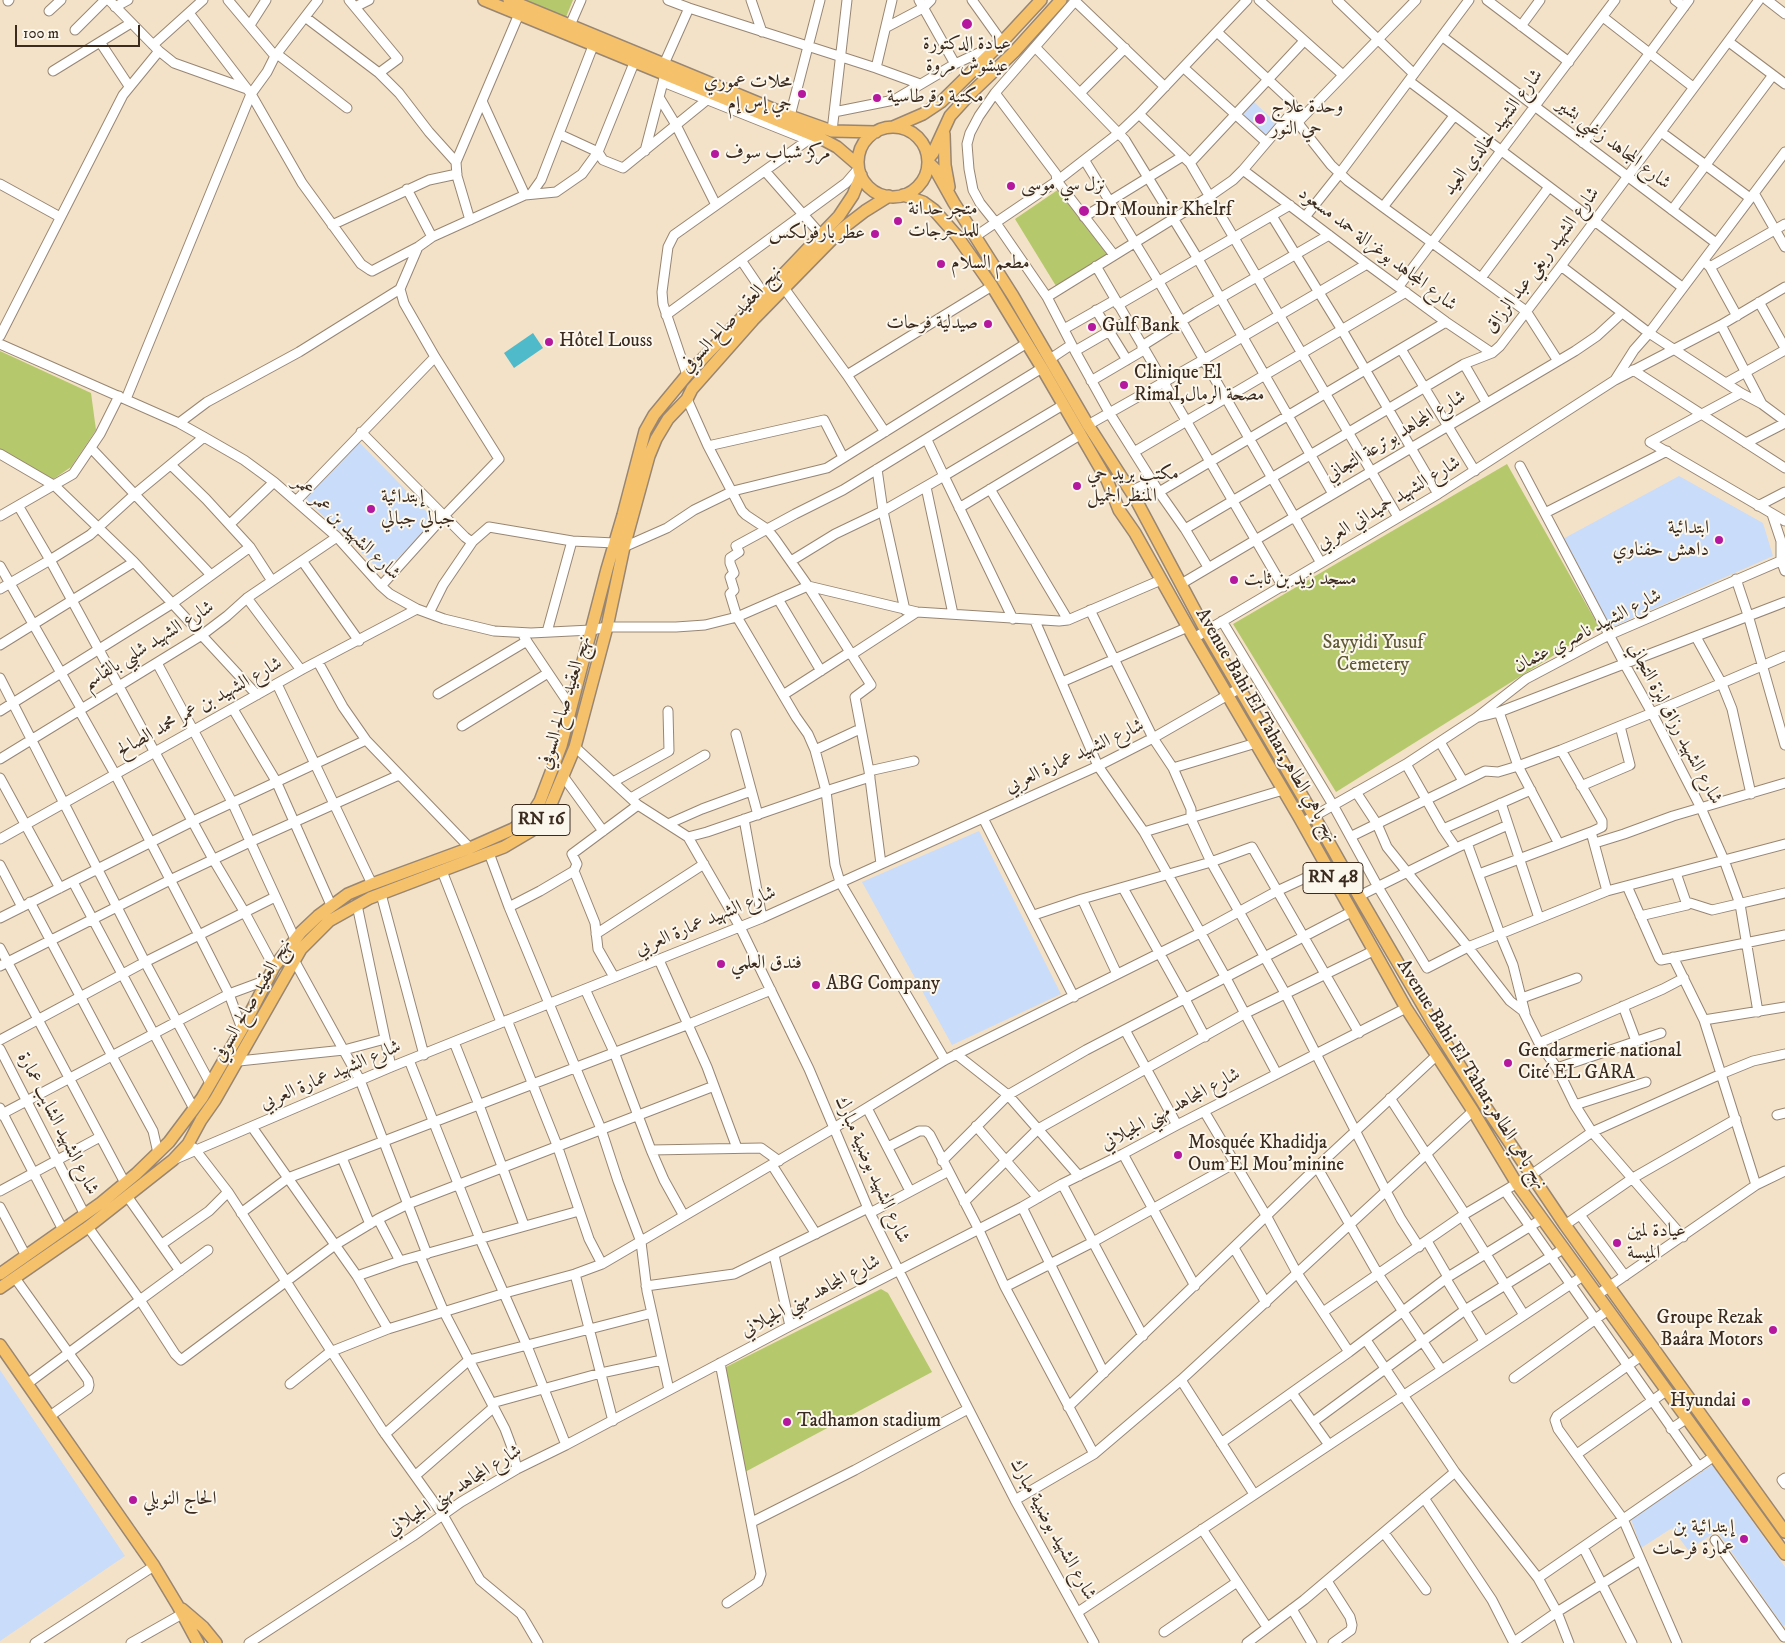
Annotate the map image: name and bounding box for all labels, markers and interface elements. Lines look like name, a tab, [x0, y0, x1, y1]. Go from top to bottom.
scale bar	[18, 15, 142, 47]
marker: عيادة الدكتورة عيشوش مروة	[960, 17, 974, 31]
text: 100 m	[23, 24, 59, 43]
place label: عيادة الدكتورة عيشوش مروة	[923, 34, 1011, 78]
street label: شارع الشهيد خالدي العيد	[1439, 65, 1549, 201]
place label: محلات عموري جي إس إم	[704, 72, 792, 116]
place label: مكتبة وقرطاسية	[887, 87, 984, 109]
marker: محلات عموري جي إس إم	[796, 88, 808, 100]
marker: مكتبة وقرطاسية	[871, 92, 883, 104]
street label: شارع المجاهد زغبي بشير	[1551, 94, 1675, 196]
place label: وحدة علاج حي النور	[1271, 97, 1343, 141]
marker: وحدة علاج حي النور	[1253, 112, 1267, 126]
place label: مركز شباب سوف	[725, 143, 831, 165]
marker: مركز شباب سوف	[709, 148, 721, 160]
place label: نزل سي موسى	[1021, 175, 1106, 197]
marker: نزل سي موسى	[1005, 180, 1017, 192]
street label: شارع المجاهد بوغزالة حمد مسعود	[1293, 183, 1461, 317]
street label: شارع الشهيد ريغي عبد الرزاق	[1480, 183, 1606, 339]
place label: متجر حدانة للمدحرجات	[908, 199, 979, 243]
place label: Dr Mounir Khelrf	[1095, 200, 1232, 222]
marker: Dr Mounir Khelrf	[1077, 204, 1091, 218]
marker: متجر حدانة للمدحرجات	[892, 215, 904, 227]
place label: عطر بارفولكس	[769, 223, 865, 245]
marker: عطر بارفولكس	[869, 228, 881, 240]
place label: مطعم السلام	[951, 253, 1030, 275]
marker: مطعم السلام	[935, 258, 947, 270]
street label: نهج العقيد صالح السوفي	[676, 261, 788, 379]
place label: صيدلية فرحات	[886, 313, 978, 335]
place label: Gulf Bank	[1102, 316, 1180, 338]
marker: صيدلية فرحات	[982, 318, 994, 330]
marker: Gulf Bank	[1086, 321, 1098, 333]
place label: Hôtel Louss	[559, 331, 652, 353]
marker: Hôtel Louss	[543, 336, 555, 348]
place label: Clinique El Rimal,مصحة الرمال	[1134, 363, 1264, 407]
marker: Clinique El Rimal,مصحة الرمال	[1118, 379, 1130, 391]
street label: شارع المجاهد بوترعة التجاني	[1322, 386, 1470, 488]
street label: شارع الشهيد حميداني العربي	[1313, 452, 1465, 556]
place label: مكتب بريد حي المنظر الجميل	[1087, 464, 1179, 508]
street label: شارع الشهيد بن عمر عمر	[288, 472, 404, 586]
marker: مكتب بريد حي المنظر الجميل	[1071, 480, 1083, 492]
place label: إبتدائية جبالي جبالي	[381, 487, 455, 531]
marker: إبتدائية جبالي جبالي	[365, 503, 377, 515]
place label: ابتدائية داهش حفناوي	[1612, 518, 1709, 562]
marker: ابتدائية داهش حفناوي	[1713, 534, 1725, 546]
place label: مسجد زيد بن ثابت	[1244, 569, 1357, 591]
marker: مسجد زيد بن ثابت	[1228, 574, 1240, 586]
street label: شارع الشهيد ناصري عثمان	[1510, 585, 1666, 679]
street label: شارع الشهيد شلبي بالقاسم	[79, 596, 219, 696]
street label: Avenue Bahi El Tahar,نهج باهي الطاهر	[1189, 605, 1343, 847]
street label: نهج العقيد صالح السوفي	[535, 633, 597, 773]
park label: Sayyidi Yusuf Cemetery	[1323, 633, 1423, 677]
street label: شارع الشهيد رزاق لبزة التجاني	[1622, 639, 1726, 809]
street label: شارع الشهيد بن عمر محمد الصالح	[113, 653, 287, 763]
street label: شارع الشهيد عمارة العربي	[1002, 715, 1148, 799]
road number: RN 16	[512, 804, 570, 836]
road number: RN 48	[1303, 862, 1363, 894]
street label: شارع الشهيد عمارة العربي	[632, 882, 780, 962]
street label: نهج العقيد صالح السوفي	[208, 935, 298, 1067]
place label: فندق العلمي	[731, 953, 802, 975]
street label: Avenue Bahi El Tahar,نهج باهي الطاهر	[1391, 956, 1551, 1194]
marker: فندق العلمي	[715, 958, 727, 970]
place label: ABG Company	[826, 974, 940, 996]
marker: ABG Company	[810, 979, 822, 991]
street label: شارع الشهيد عمارة العربي	[257, 1036, 405, 1116]
place label: Gendarmerie national Cité EL GARA	[1518, 1041, 1682, 1085]
street label: شارع الشهيد الشايب عمارة	[11, 1049, 103, 1199]
marker: Gendarmerie national Cité EL GARA	[1502, 1057, 1514, 1069]
street label: شارع المجاهد مهني الجيلاني	[1097, 1064, 1245, 1156]
street label: شارع الشهيد بوضبية مبارك	[828, 1093, 914, 1247]
place label: Mosquée Khadidja Oum El Mou'minine	[1188, 1133, 1344, 1177]
marker: Mosquée Khadidja Oum El Mou'minine	[1172, 1149, 1184, 1161]
place label: عيادة لمين الميسة	[1627, 1221, 1686, 1265]
marker: عيادة لمين الميسة	[1611, 1237, 1623, 1249]
street label: شارع المجاهد مهني الجيلاني	[737, 1251, 885, 1343]
place label: Groupe Rezak Baâra Motors	[1657, 1308, 1763, 1352]
marker: Groupe Rezak Baâra Motors	[1767, 1324, 1779, 1336]
place label: Hyundai	[1670, 1391, 1736, 1413]
marker: Hyundai	[1740, 1396, 1752, 1408]
place label: Tadhamon stadium	[797, 1411, 941, 1433]
marker: Tadhamon stadium	[781, 1416, 793, 1428]
street label: شارع المجاهد مهني الجيلاني	[383, 1440, 527, 1542]
street label: شارع الشهيد بوضبية مبارك	[1004, 1455, 1100, 1605]
place label: الحاج النوبلي	[143, 1489, 217, 1511]
marker: الحاج النوبلي	[127, 1494, 139, 1506]
place label: إبتدائية بن عمارة فرحات	[1652, 1517, 1734, 1561]
marker: إبتدائية بن عمارة فرحات	[1738, 1533, 1750, 1545]

